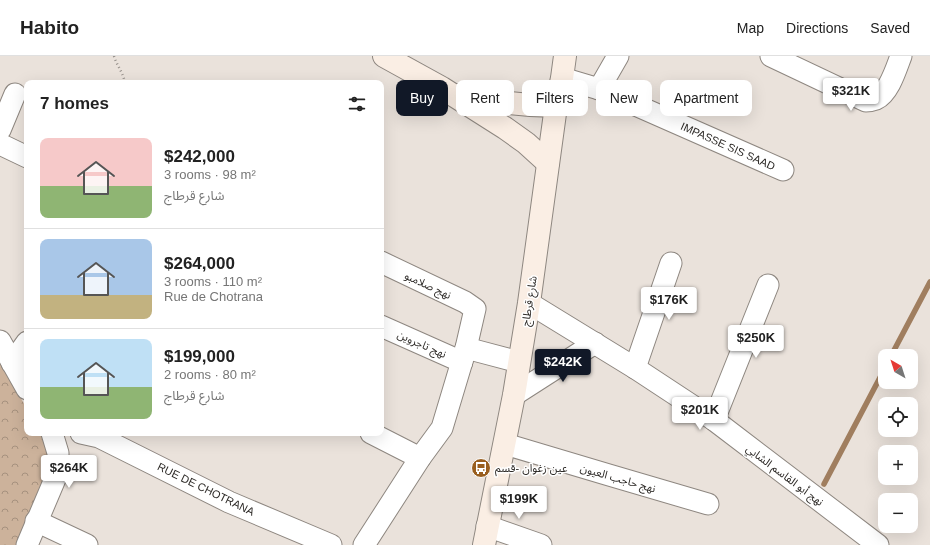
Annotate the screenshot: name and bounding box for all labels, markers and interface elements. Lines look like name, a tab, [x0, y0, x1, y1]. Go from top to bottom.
text: Habito	[20, 17, 79, 38]
text: Map	[737, 20, 764, 36]
text: Directions	[786, 20, 848, 36]
text: Saved	[870, 20, 910, 36]
pin: $321K	[823, 78, 879, 112]
chip: Buy	[396, 80, 448, 116]
chip: Rent	[456, 80, 514, 116]
chip: Filters	[522, 80, 588, 116]
chip: New	[596, 80, 652, 116]
chip: Apartment	[660, 80, 752, 116]
text: $321K	[832, 83, 870, 98]
icon: filters	[346, 93, 368, 115]
text: 7 homes	[40, 94, 109, 113]
street label: IMPASSE SIS SAAD	[679, 120, 777, 172]
text: $242,000	[164, 147, 235, 166]
icon: home	[72, 154, 120, 202]
text: 3 rooms · 98 m²	[164, 167, 256, 182]
text: شارع قرطاج	[164, 188, 224, 203]
text: $264,000	[164, 254, 235, 273]
icon: home	[72, 255, 120, 303]
street label: نهج صلامبو	[402, 269, 453, 303]
text: 3 rooms · 110 m²	[164, 274, 262, 289]
street label: شارع قرطاج	[519, 274, 541, 327]
pin: $176K	[641, 287, 697, 321]
text: Rue de Chotrana	[164, 289, 263, 304]
text: $176K	[650, 292, 688, 307]
pin: $250K	[728, 325, 784, 359]
street label: نهج تاجروين	[395, 328, 448, 362]
text: $250K	[737, 330, 775, 345]
text: $199,000	[164, 347, 235, 366]
pin: $242K	[535, 349, 591, 383]
north arrow	[878, 349, 918, 389]
map controls	[878, 349, 918, 533]
text: $242K	[544, 354, 582, 369]
icon: home	[72, 355, 120, 403]
text: 2 rooms · 80 m²	[164, 367, 256, 382]
text: شارع قرطاج	[164, 388, 224, 403]
pin: $201K	[672, 397, 728, 431]
button: locate	[878, 397, 918, 437]
text: $201K	[681, 402, 719, 417]
street label: نهج أبو القاسم الشابي	[742, 442, 826, 511]
button: +	[878, 445, 918, 485]
pin: $264K	[41, 455, 97, 489]
bus stop icon: عين زغوان -قسم	[470, 457, 492, 479]
text: $264K	[50, 460, 88, 475]
street label: RUE DE CHOTRANA	[156, 460, 257, 518]
street label: نهج حاجب العيون	[578, 461, 657, 496]
place label: عين زغوان -قسم	[495, 462, 568, 477]
pin: $199K	[491, 486, 547, 520]
text: $199K	[500, 491, 538, 506]
button: −	[878, 493, 918, 533]

